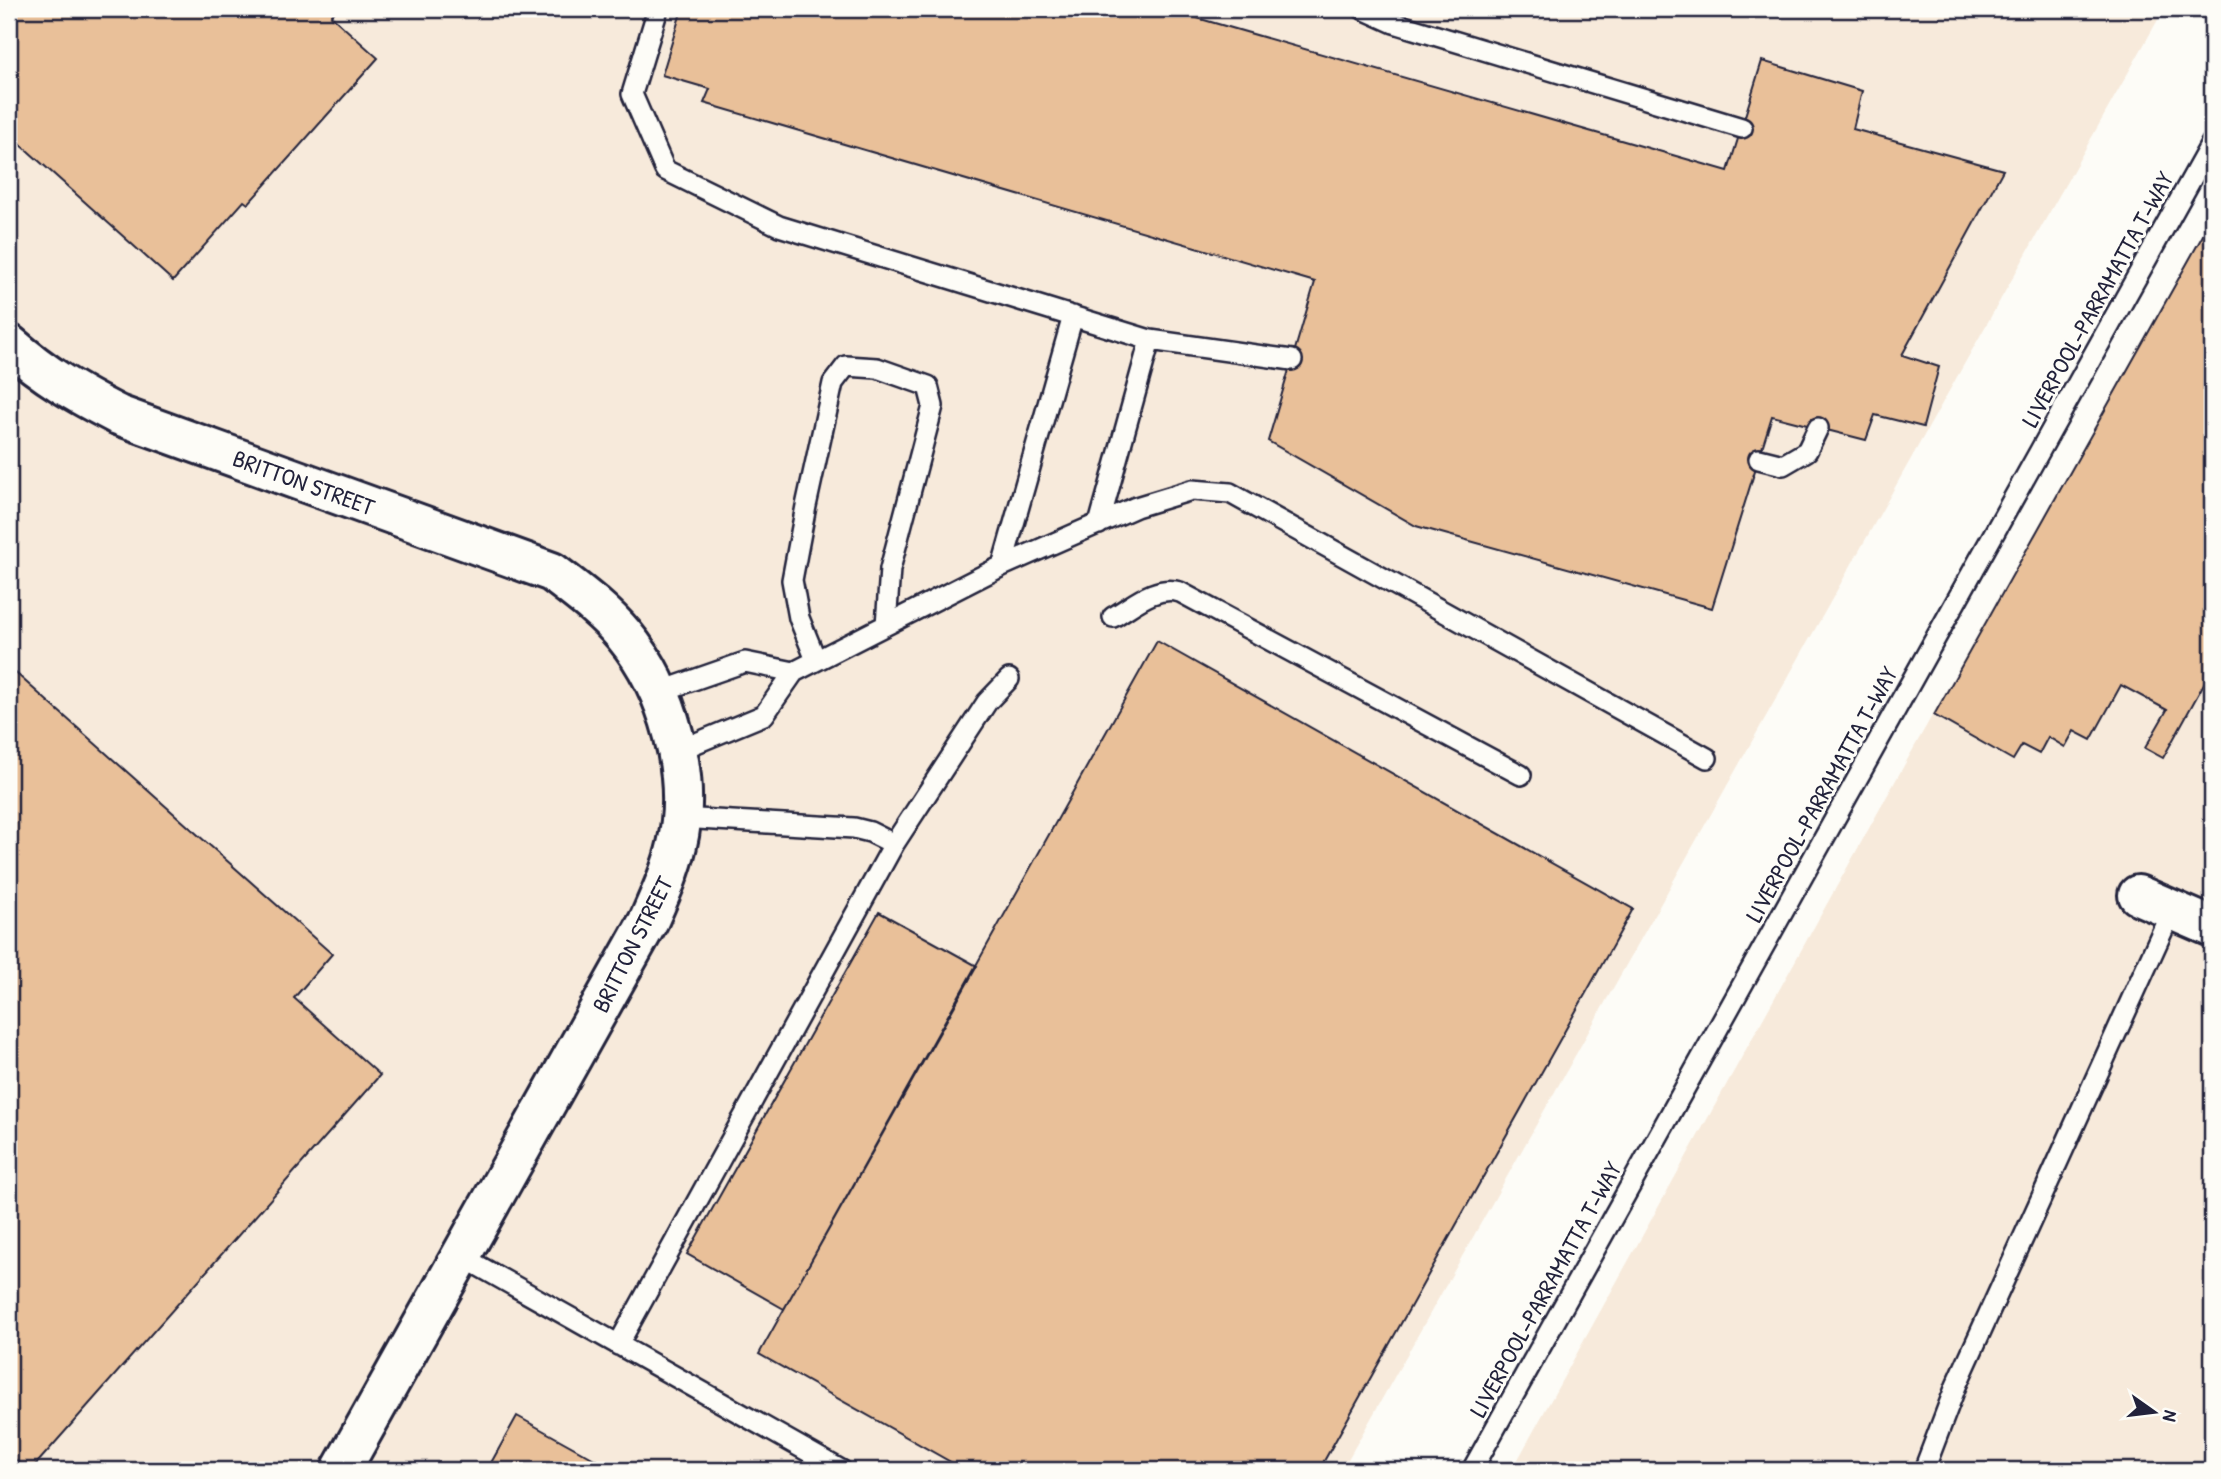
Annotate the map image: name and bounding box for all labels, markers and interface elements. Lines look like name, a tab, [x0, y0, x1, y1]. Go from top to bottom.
street label: LIVERPOOL–PARRAMATTA T-WAY	[2013, 165, 2181, 432]
street label: BRITTON STREET	[229, 442, 380, 523]
street label: LIVERPOOL–PARRAMATTA T-WAY	[1737, 660, 1905, 927]
street label: BRITTON STREET	[584, 870, 680, 1017]
street label: LIVERPOOL–PARRAMATTA T-WAY	[1461, 1155, 1629, 1422]
north arrow	[2120, 1378, 2190, 1448]
text: N	[2157, 1408, 2184, 1424]

